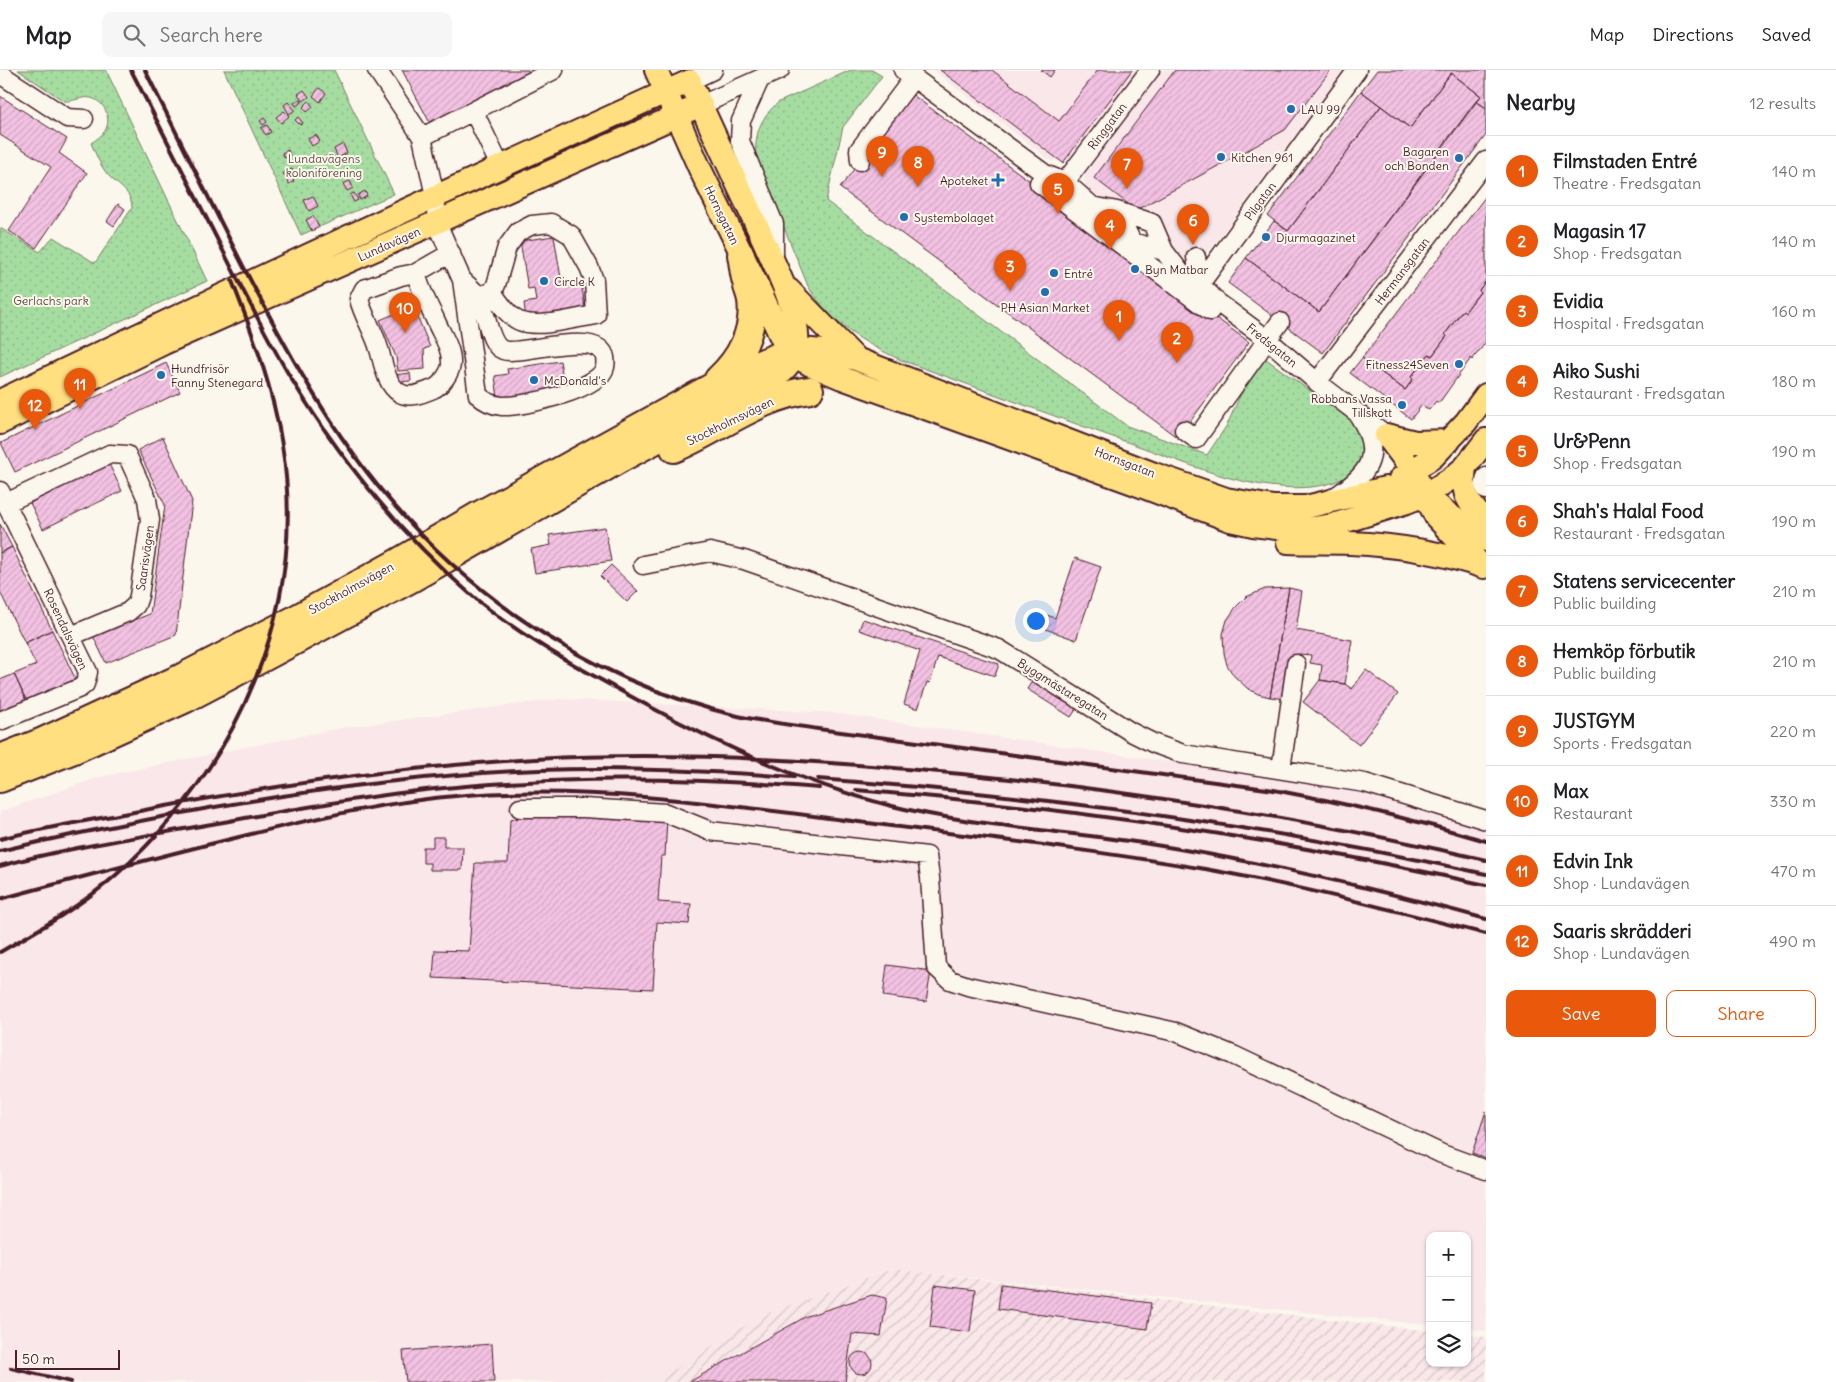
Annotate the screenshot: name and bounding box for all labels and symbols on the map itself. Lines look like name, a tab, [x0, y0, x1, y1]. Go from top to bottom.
street label: Ringgatan	[1084, 99, 1130, 153]
place label: LAU 99	[1301, 102, 1340, 117]
marker: LAU 99	[1285, 103, 1297, 115]
pin: 9	[866, 136, 898, 177]
place label: Bagaren och Bonden	[1384, 144, 1449, 173]
pin: 8	[902, 146, 934, 187]
pin: 7	[1111, 148, 1143, 189]
place label: Kitchen 961	[1231, 150, 1293, 165]
park label: Lundavägens koloniförening	[286, 151, 362, 180]
marker: Kitchen 961	[1215, 151, 1227, 163]
marker: Bagaren och Bonden	[1453, 152, 1465, 164]
place label: Apoteket	[940, 173, 988, 188]
pin: 5	[1042, 173, 1074, 214]
marker: Apoteket	[992, 174, 1004, 186]
street label: Pilgatan	[1241, 179, 1279, 223]
street label: Hornsgatan	[701, 183, 743, 247]
pin: 6	[1177, 204, 1209, 245]
pin: 4	[1094, 209, 1126, 250]
place label: Systembolaget	[914, 210, 994, 225]
marker: Systembolaget	[898, 211, 910, 223]
street label: Lundavägen	[355, 224, 423, 264]
place label: Djurmagazinet	[1276, 230, 1356, 245]
marker: Djurmagazinet	[1260, 231, 1272, 243]
street label: Hermansgatan	[1372, 234, 1432, 308]
pin: 3	[994, 250, 1026, 291]
place label: Byn Matbar	[1145, 262, 1209, 277]
marker: Byn Matbar	[1129, 263, 1141, 275]
place label: Entré	[1064, 266, 1093, 281]
marker: Entré	[1048, 267, 1060, 279]
place label: Circle K	[554, 274, 595, 289]
marker: Circle K	[538, 275, 550, 287]
marker: PH Asian Market	[1039, 286, 1051, 298]
pin: 10	[389, 292, 421, 333]
park label: Gerlachs park	[13, 293, 89, 308]
place label: PH Asian Market	[1000, 300, 1090, 315]
pin: 1	[1103, 300, 1135, 341]
street label: Fredsgatan	[1243, 320, 1301, 370]
pin: 2	[1161, 322, 1193, 363]
place label: Fitness24Seven	[1365, 357, 1449, 372]
marker: Fitness24Seven	[1453, 358, 1465, 370]
place label: Hundfrisör Fanny Stenegard	[171, 361, 263, 390]
pin: 11	[64, 368, 96, 409]
marker: Hundfrisör Fanny Stenegard	[155, 369, 167, 381]
place label: McDonald's	[544, 373, 606, 388]
marker: McDonald's	[528, 374, 540, 386]
pin: 12	[19, 389, 51, 430]
place label: Robbans Vassa Tillskott	[1311, 391, 1392, 420]
street label: Stockholmsvägen	[684, 394, 776, 448]
marker: Robbans Vassa Tillskott	[1396, 399, 1408, 411]
street label: Hornsgatan	[1092, 444, 1158, 480]
street label: Saarisvägen	[133, 524, 157, 592]
street label: Stockholmsvägen	[306, 559, 396, 617]
street label: Rosendalsvägen	[41, 586, 91, 672]
your location	[1023, 608, 1049, 634]
street label: Byggmästaregatan	[1015, 655, 1111, 723]
scale bar	[15, 1347, 120, 1370]

